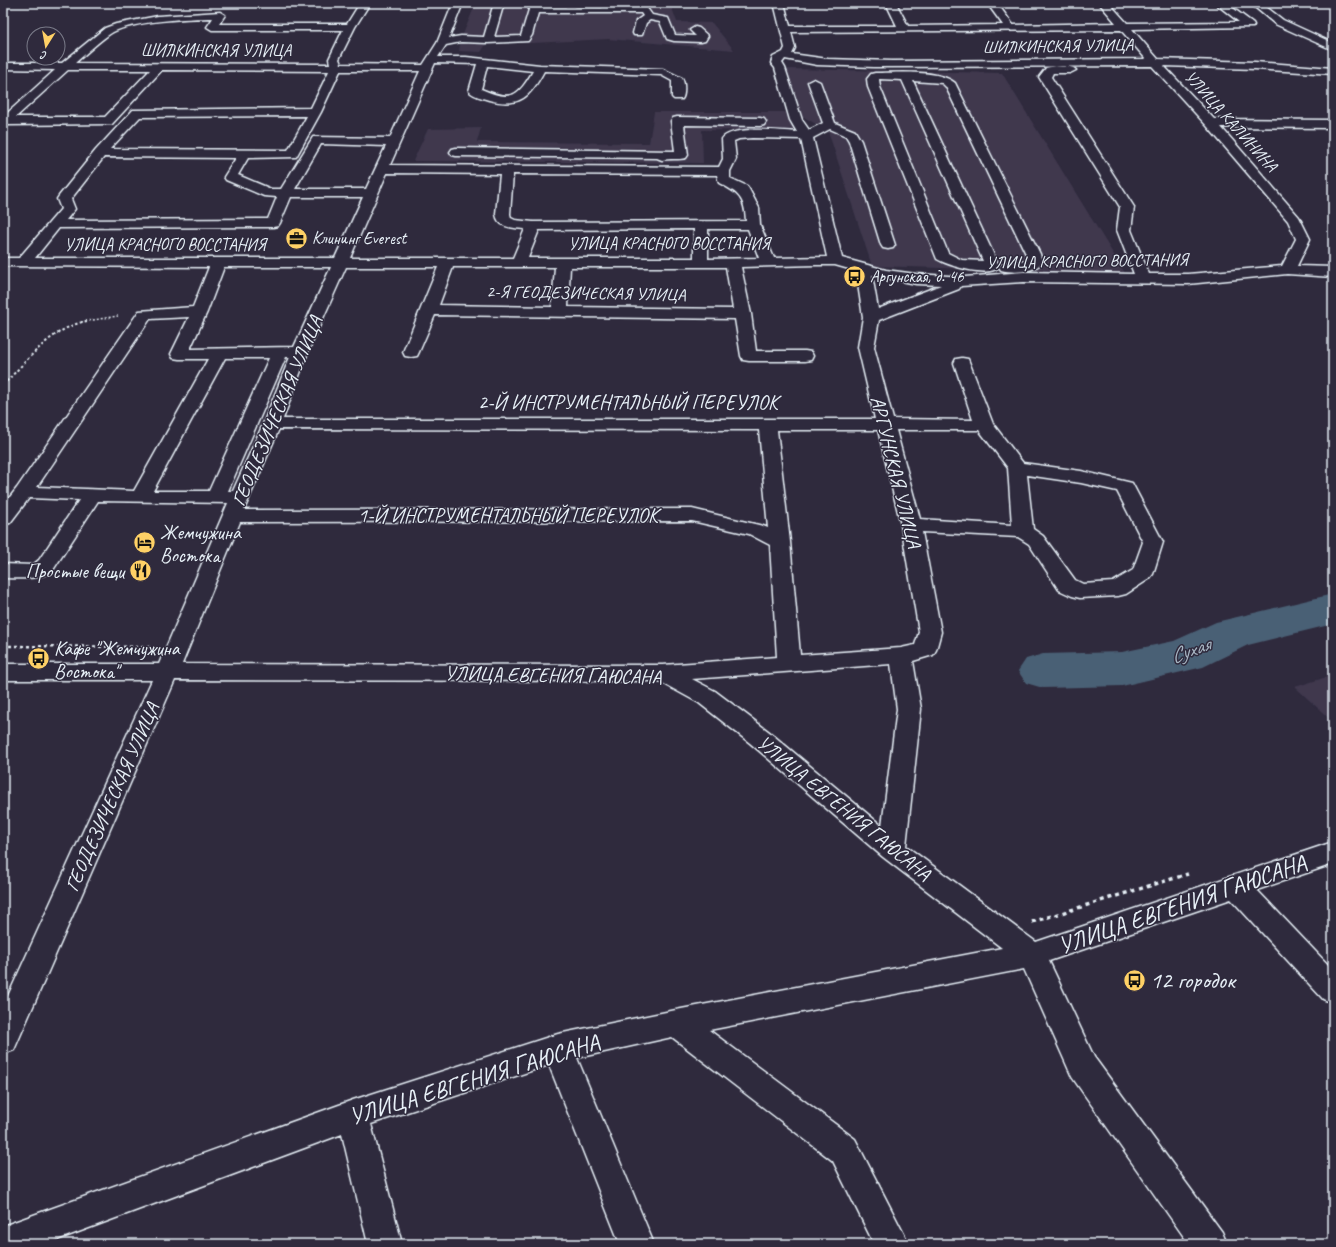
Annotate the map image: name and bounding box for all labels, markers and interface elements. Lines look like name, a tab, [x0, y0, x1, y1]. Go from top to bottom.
north arrow	[26, 26, 66, 66]
street label: ШИЛКИНСКАЯ УЛИЦА	[983, 34, 1135, 58]
street label: ШИЛКИНСКАЯ УЛИЦА	[141, 40, 293, 61]
text: С	[39, 48, 48, 63]
street label: УЛИЦА КАЛИНИНА	[1180, 66, 1283, 177]
office icon: Клининг Everest	[283, 225, 309, 251]
place label: Клининг Everest	[312, 228, 408, 249]
street label: УЛИЦА КРАСНОГО ВОССТАНИЯ	[568, 233, 772, 254]
street label: УЛИЦА КРАСНОГО ВОССТАНИЯ	[64, 234, 268, 255]
street label: УЛИЦА КРАСНОГО ВОССТАНИЯ	[986, 249, 1191, 273]
bus stop icon: Аргунская, д. 46	[841, 263, 867, 289]
place label: Аргунская, д. 46	[870, 266, 965, 287]
street label: 2-Я ГЕОДЕЗИЧЕСКАЯ УЛИЦА	[486, 281, 686, 305]
street label: ГЕОДЕЗИЧЕСКАЯ УЛИЦА	[226, 312, 329, 510]
street label: 2-Й ИНСТРУМЕНТАЛЬНЫЙ ПЕРЕУЛОК	[478, 390, 782, 415]
street label: АРГУНСКАЯ УЛИЦА	[865, 393, 927, 551]
street label: 1-Й ИНСТРУМЕНТАЛЬНЫЙ ПЕРЕУЛОК	[358, 503, 662, 528]
place label: Жемчужина Востока	[160, 520, 242, 568]
hotel icon: Жемчужина Востока	[131, 530, 157, 556]
restaurant icon: Простые вещи	[127, 558, 153, 584]
place label: Простые вещи	[26, 559, 126, 584]
water label: Сухая	[1167, 630, 1217, 669]
place label: Кафе "Жемчужина Востока"	[54, 636, 181, 684]
bus stop icon: Кафе "Жемчужина Востока"	[26, 646, 52, 672]
street label: УЛИЦА ЕВГЕНИЯ ГАЮСАНА	[444, 661, 663, 689]
street label: ГЕОДЕЗИЧЕСКАЯ УЛИЦА	[59, 698, 165, 895]
street label: УЛИЦА ЕВГЕНИЯ ГАЮСАНА	[752, 730, 937, 887]
street label: УЛИЦА ЕВГЕНИЯ ГАЮСАНА	[1054, 847, 1311, 961]
place label: 12 городок	[1150, 965, 1237, 995]
bus stop icon: 12 городок	[1121, 967, 1147, 993]
street label: УЛИЦА ЕВГЕНИЯ ГАЮСАНА	[345, 1026, 604, 1131]

